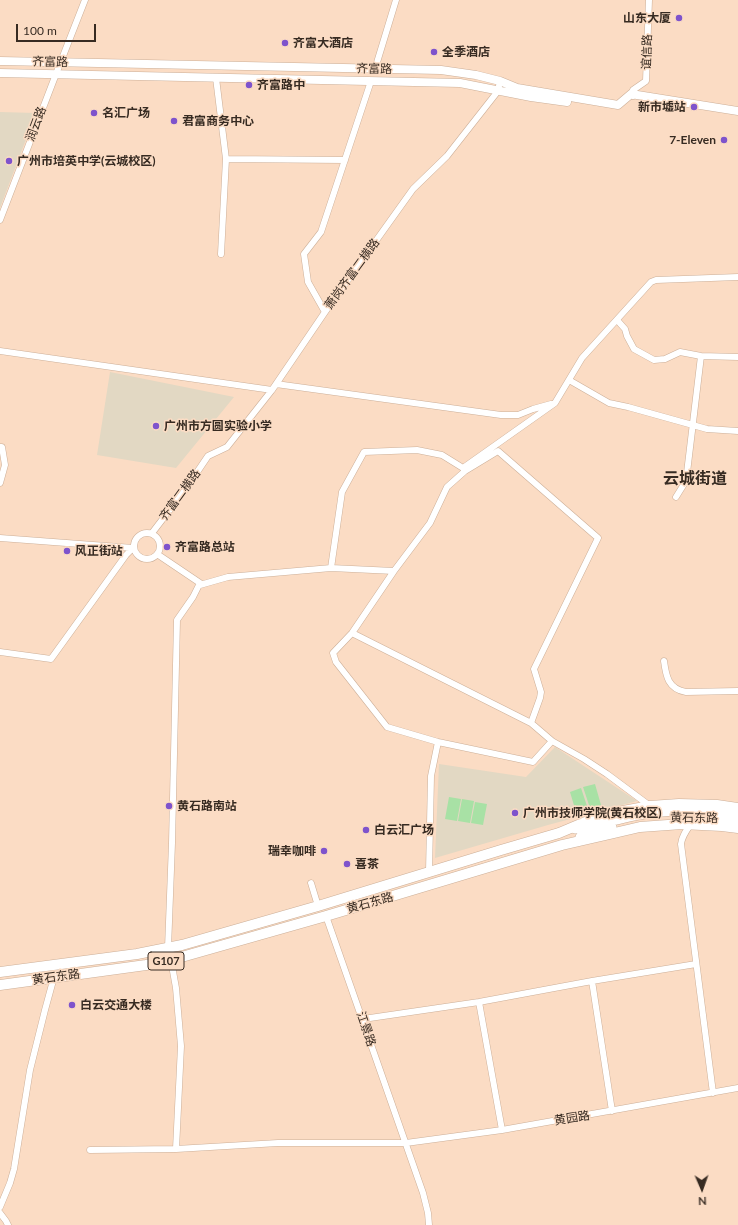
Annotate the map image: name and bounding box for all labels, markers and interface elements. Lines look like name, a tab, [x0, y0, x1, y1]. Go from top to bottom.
place label: 山东大厦	[623, 11, 671, 25]
marker: 山东大厦	[674, 13, 684, 23]
scale bar	[18, 16, 98, 42]
text: 100 m	[23, 23, 57, 38]
street label: 谊信路	[639, 34, 655, 70]
place label: 齐富大酒店	[293, 36, 353, 50]
marker: 齐富大酒店	[280, 38, 290, 48]
place label: 全季酒店	[442, 45, 490, 59]
marker: 全季酒店	[429, 47, 439, 57]
street label: 齐富路	[32, 54, 68, 70]
street label: 齐富路	[356, 61, 392, 77]
place label: 齐富路中	[257, 78, 305, 92]
marker: 齐富路中	[244, 80, 254, 90]
place label: 新市墟站	[638, 100, 686, 114]
marker: 新市墟站	[689, 102, 699, 112]
street label: 润云路	[23, 105, 49, 143]
place label: 名汇广场	[102, 106, 150, 120]
marker: 名汇广场	[89, 108, 99, 118]
place label: 君富商务中心	[182, 114, 254, 128]
marker: 君富商务中心	[169, 116, 179, 126]
place label: 7-Eleven	[669, 133, 716, 147]
marker: 7-Eleven	[719, 135, 729, 145]
place label: 广州市培英中学(云城校区)	[17, 154, 156, 168]
marker: 广州市培英中学(云城校区)	[4, 156, 14, 166]
street label: 萧岗齐富二横路	[321, 236, 383, 312]
place label: 广州市方圆实验小学	[164, 419, 272, 433]
marker: 广州市方圆实验小学	[151, 421, 161, 431]
street label: 齐富二横路	[157, 466, 203, 524]
district label: 云城街道	[663, 469, 727, 489]
place label: 齐富路总站	[175, 540, 235, 554]
marker: 齐富路总站	[162, 542, 172, 552]
place label: 风正街站	[75, 544, 123, 558]
marker: 风正街站	[62, 546, 72, 556]
place label: 黄石路南站	[177, 799, 237, 813]
marker: 黄石路南站	[164, 801, 174, 811]
place label: 广州市技师学院(黄石校区)	[523, 806, 662, 820]
marker: 广州市技师学院(黄石校区)	[510, 808, 520, 818]
street label: 黄石东路	[670, 810, 718, 826]
place label: 白云汇广场	[374, 823, 434, 837]
marker: 白云汇广场	[361, 825, 371, 835]
place label: 瑞幸咖啡	[268, 844, 316, 858]
marker: 瑞幸咖啡	[319, 846, 329, 856]
place label: 喜茶	[355, 857, 379, 871]
marker: 喜茶	[342, 859, 352, 869]
street label: 黄石东路	[345, 889, 395, 917]
road number: G107	[148, 952, 184, 970]
street label: 黄石东路	[31, 967, 81, 987]
place label: 白云交通大楼	[80, 998, 152, 1012]
marker: 白云交通大楼	[67, 1000, 77, 1010]
street label: 江景路	[353, 1010, 379, 1048]
street label: 黄园路	[553, 1108, 591, 1128]
north arrow	[682, 1169, 722, 1209]
text: N	[698, 1195, 707, 1208]

